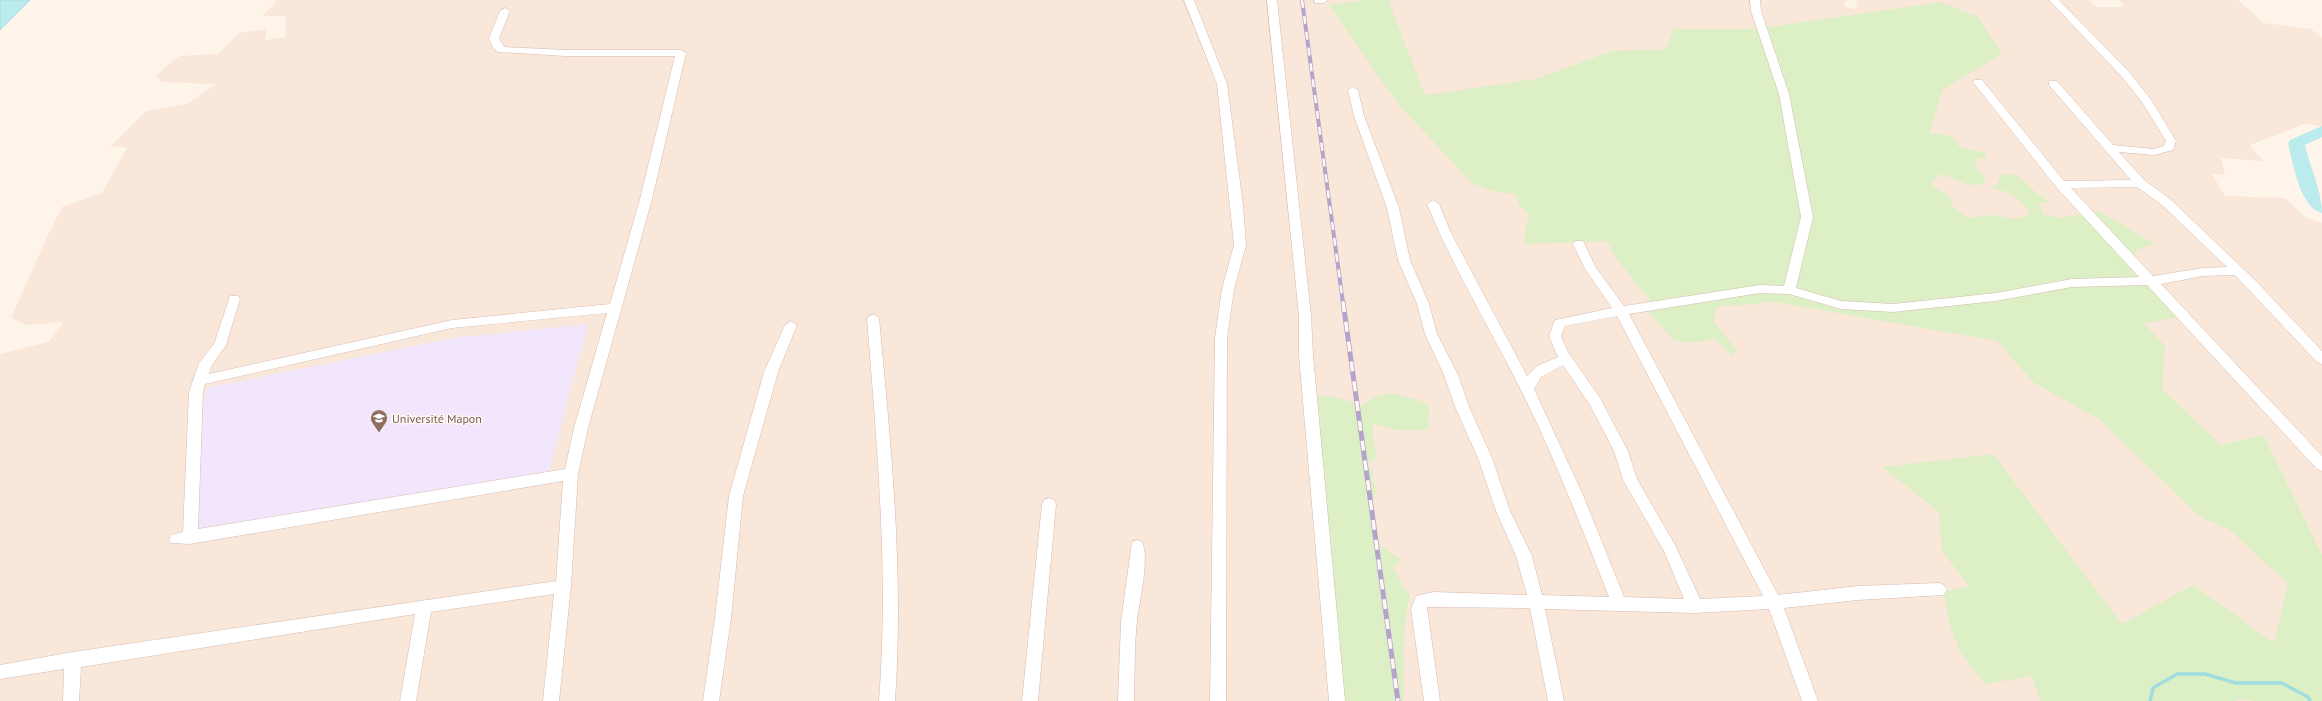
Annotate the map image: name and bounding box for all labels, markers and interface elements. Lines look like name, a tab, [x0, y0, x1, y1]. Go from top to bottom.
school or university icon: Université Mapon	[369, 408, 389, 433]
place label: Université Mapon	[392, 411, 482, 426]

